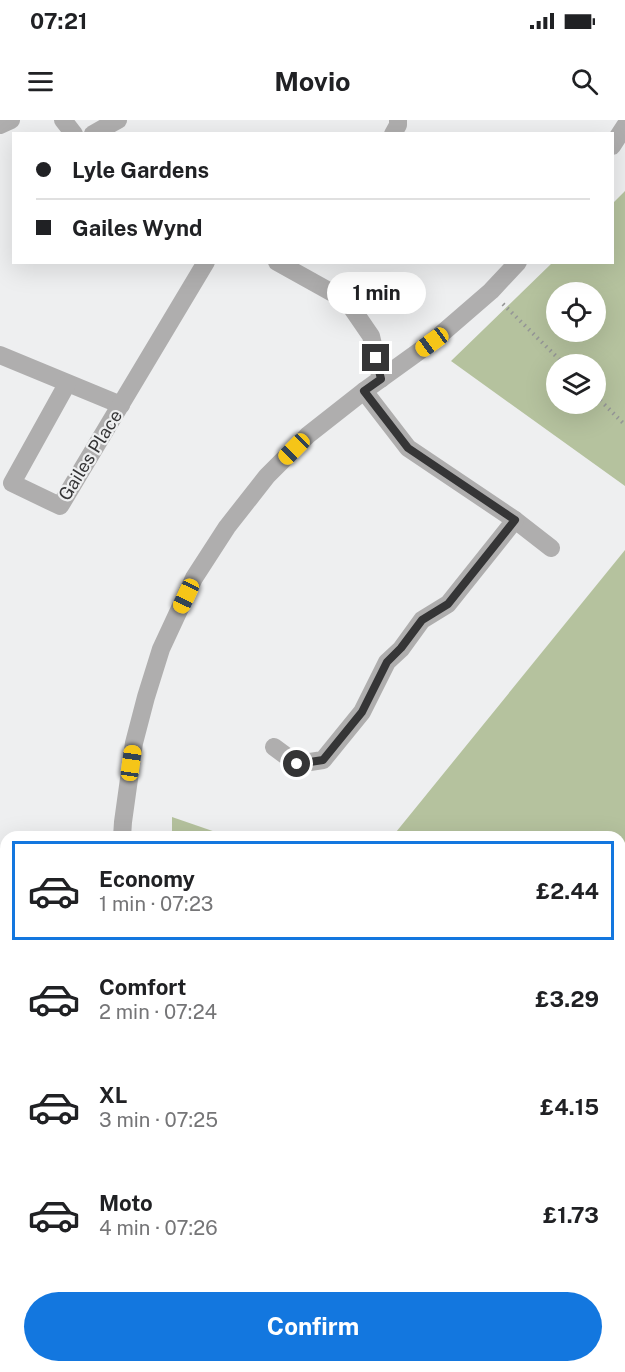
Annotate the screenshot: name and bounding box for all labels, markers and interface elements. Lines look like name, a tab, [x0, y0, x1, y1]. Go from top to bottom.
text: 07:21	[30, 8, 87, 34]
icon: menu	[24, 65, 57, 98]
text: Movio	[274, 65, 351, 97]
icon: search	[568, 65, 601, 98]
text: Lyle Gardens	[72, 157, 209, 183]
text: Gailes Wynd	[72, 215, 203, 241]
callout: 1 min	[326, 271, 425, 313]
text: 1 min	[352, 281, 401, 305]
map controls	[546, 282, 606, 414]
button: locate	[546, 282, 606, 342]
car	[412, 324, 452, 360]
route end	[362, 344, 389, 371]
button: layers	[546, 354, 606, 414]
street label: Gailes Place	[54, 406, 126, 504]
car	[275, 430, 313, 468]
car	[170, 576, 202, 616]
car	[120, 744, 142, 782]
route start	[283, 750, 310, 777]
icon: car	[27, 864, 81, 918]
text: Economy	[99, 866, 195, 892]
text: £2.44	[536, 878, 599, 904]
text: 1 min · 07:23	[99, 892, 213, 916]
icon: car	[27, 972, 81, 1026]
text: Comfort	[99, 974, 186, 1000]
text: £3.29	[535, 986, 599, 1012]
text: 2 min · 07:24	[99, 1000, 217, 1024]
icon: car	[27, 1080, 81, 1134]
text: XL	[99, 1082, 127, 1108]
text: £4.15	[540, 1094, 599, 1120]
text: 3 min · 07:25	[99, 1108, 218, 1132]
icon: car	[27, 1188, 81, 1242]
text: Moto	[99, 1190, 153, 1216]
text: £1.73	[543, 1202, 599, 1228]
text: 4 min · 07:26	[99, 1216, 218, 1240]
button: Confirm	[24, 1292, 602, 1361]

